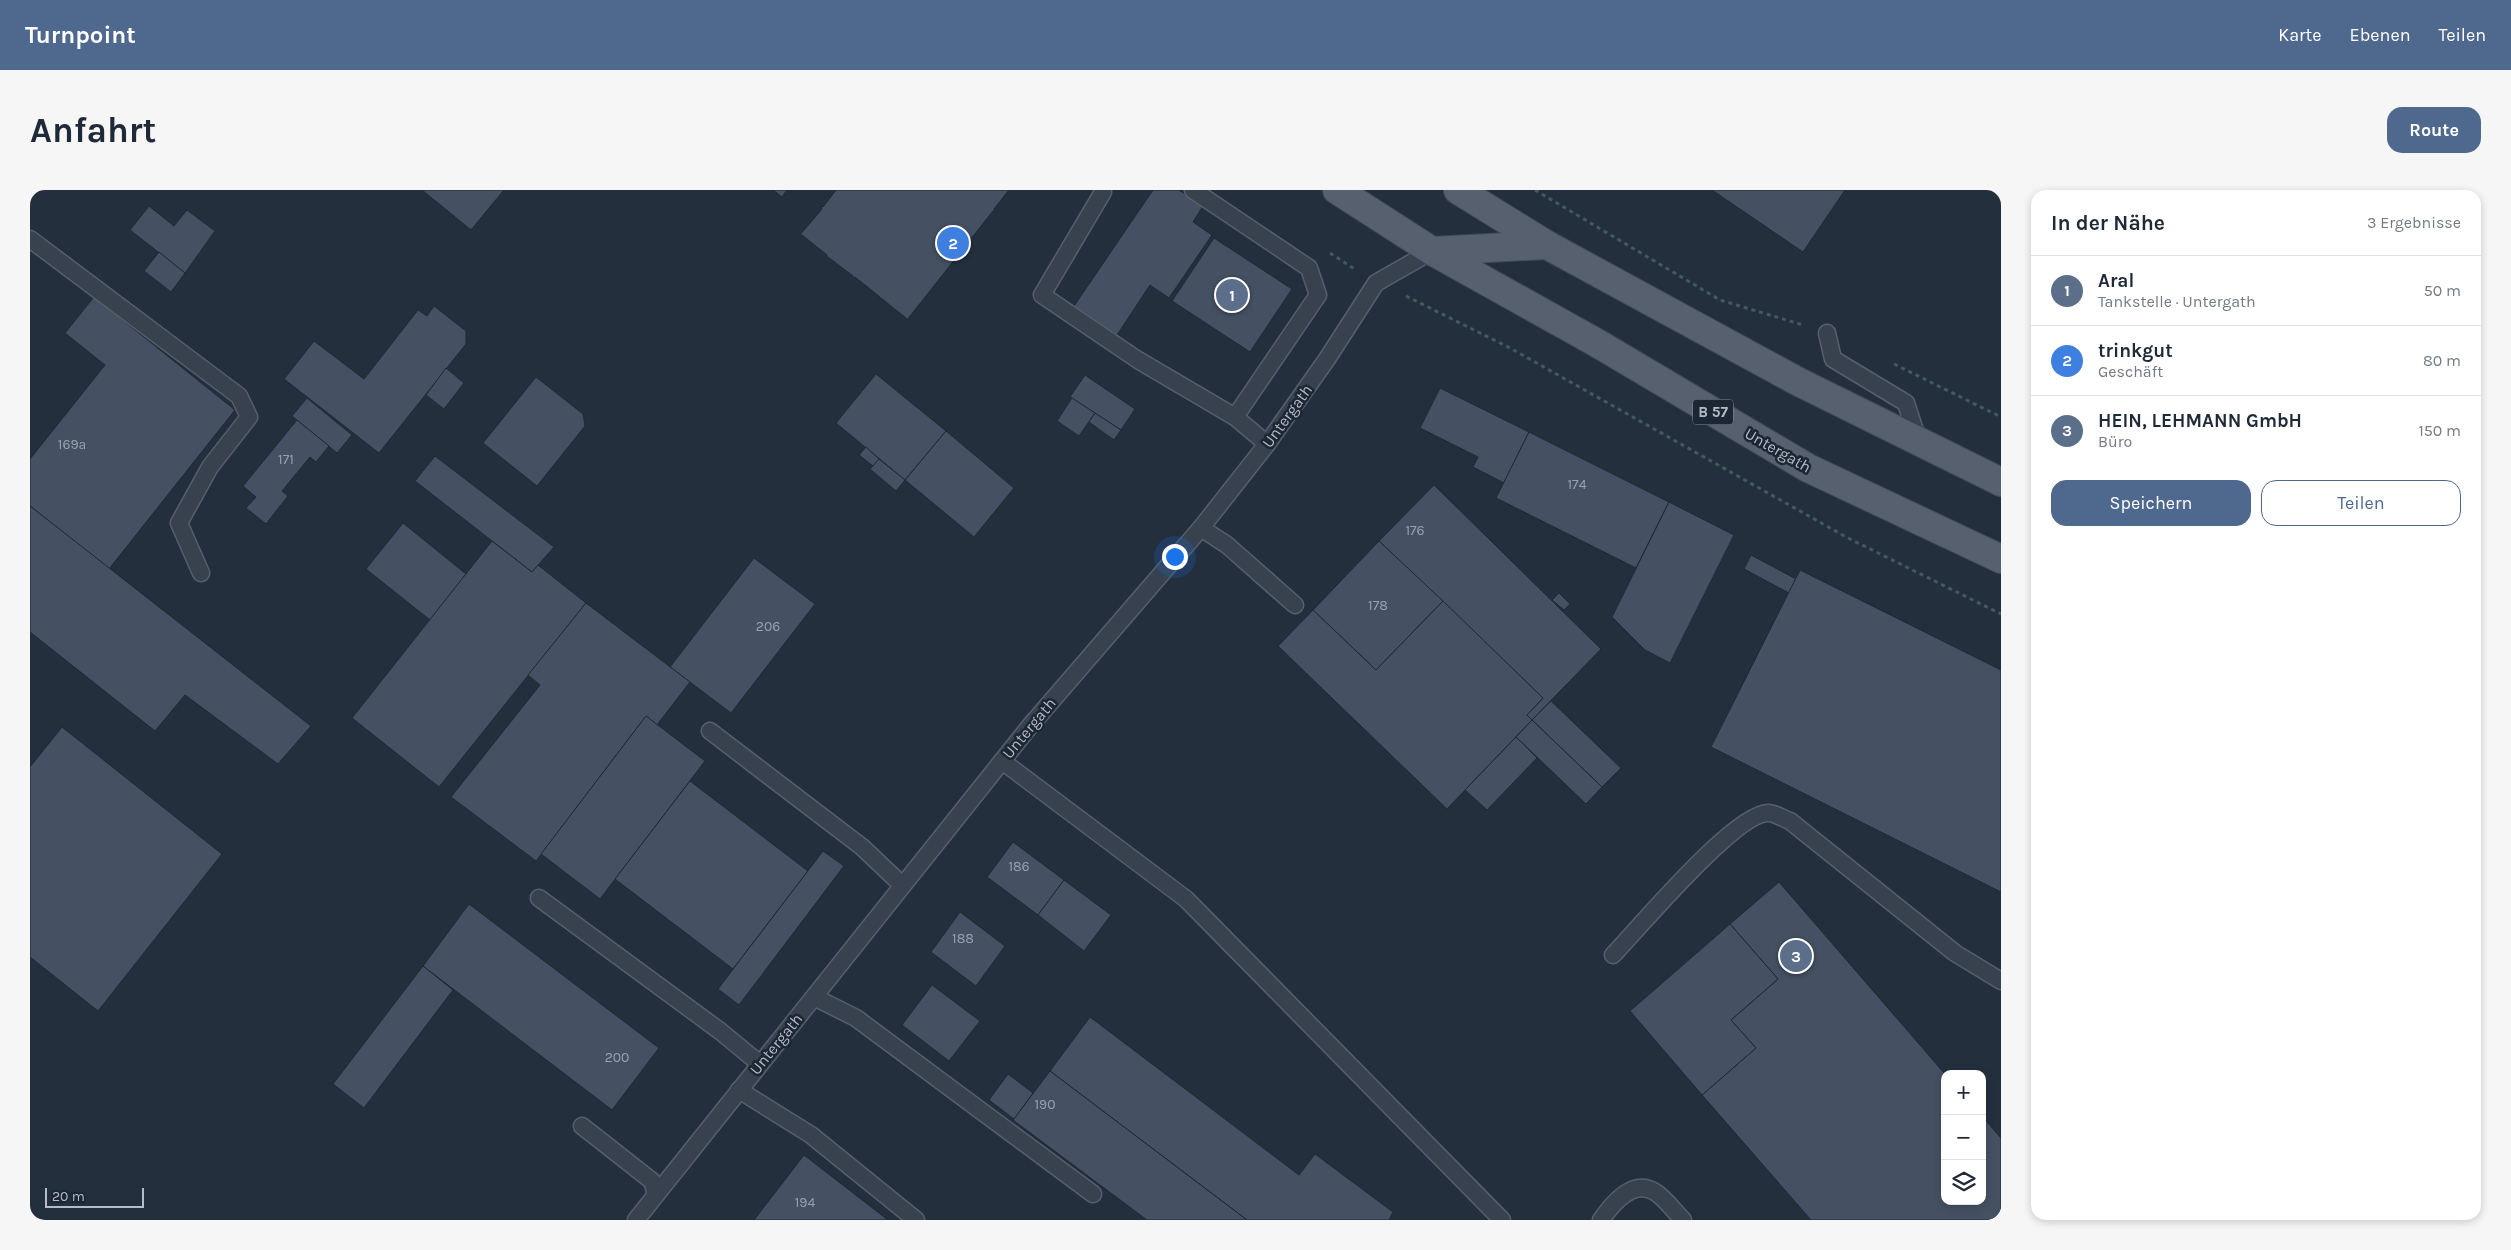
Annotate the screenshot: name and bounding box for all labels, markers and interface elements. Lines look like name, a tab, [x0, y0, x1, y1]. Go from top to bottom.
text: Turnpoint	[25, 21, 136, 49]
text: Karte	[2278, 24, 2322, 46]
text: Ebenen	[2350, 24, 2411, 46]
text: Teilen	[2439, 24, 2486, 46]
button: Route	[2387, 107, 2481, 153]
text: Anfahrt	[30, 110, 156, 151]
text: In der Nähe	[2051, 211, 2165, 235]
text: 3 Ergebnisse	[2367, 213, 2461, 232]
pin: 2	[937, 224, 969, 262]
text: Aral	[2098, 270, 2134, 292]
pin: 1	[1216, 276, 1248, 314]
text: 1	[2064, 281, 2070, 300]
text: 50 m	[2424, 281, 2461, 300]
text: Tankstelle · Untergath	[2098, 292, 2256, 311]
text: trinkgut	[2098, 340, 2173, 362]
text: 2	[2062, 351, 2072, 370]
text: 80 m	[2423, 351, 2461, 370]
text: Geschäft	[2098, 362, 2163, 381]
street label: Untergath	[1258, 381, 1316, 451]
road number: B 57	[1693, 400, 1733, 424]
text: HEIN, LEHMANN GmbH	[2098, 410, 2302, 432]
text: 3	[2062, 421, 2072, 440]
text: 150 m	[2418, 421, 2461, 440]
street label: Untergath	[1741, 423, 1815, 477]
text: Büro	[2098, 432, 2132, 451]
house number: 169a	[58, 436, 86, 453]
house number: 171	[278, 451, 294, 468]
house number: 174	[1567, 476, 1587, 493]
button: Speichern	[2051, 480, 2251, 526]
button: Teilen	[2261, 480, 2461, 526]
house number: 176	[1405, 522, 1425, 539]
your location	[1162, 544, 1188, 570]
house number: 178	[1368, 597, 1388, 614]
house number: 206	[756, 618, 780, 635]
street label: Untergath	[998, 694, 1060, 762]
house number: 186	[1008, 858, 1030, 875]
house number: 188	[952, 930, 974, 947]
pin: 3	[1780, 937, 1812, 975]
street label: Untergath	[746, 1010, 806, 1078]
house number: 200	[605, 1049, 629, 1066]
map controls	[1941, 1070, 1986, 1205]
button: +	[1941, 1070, 1986, 1115]
house number: 190	[1034, 1096, 1056, 1113]
button: −	[1941, 1115, 1986, 1160]
button: layers	[1941, 1160, 1986, 1205]
scale bar	[45, 1185, 144, 1208]
text: 20 m	[52, 1188, 85, 1205]
house number: 194	[795, 1194, 815, 1211]

